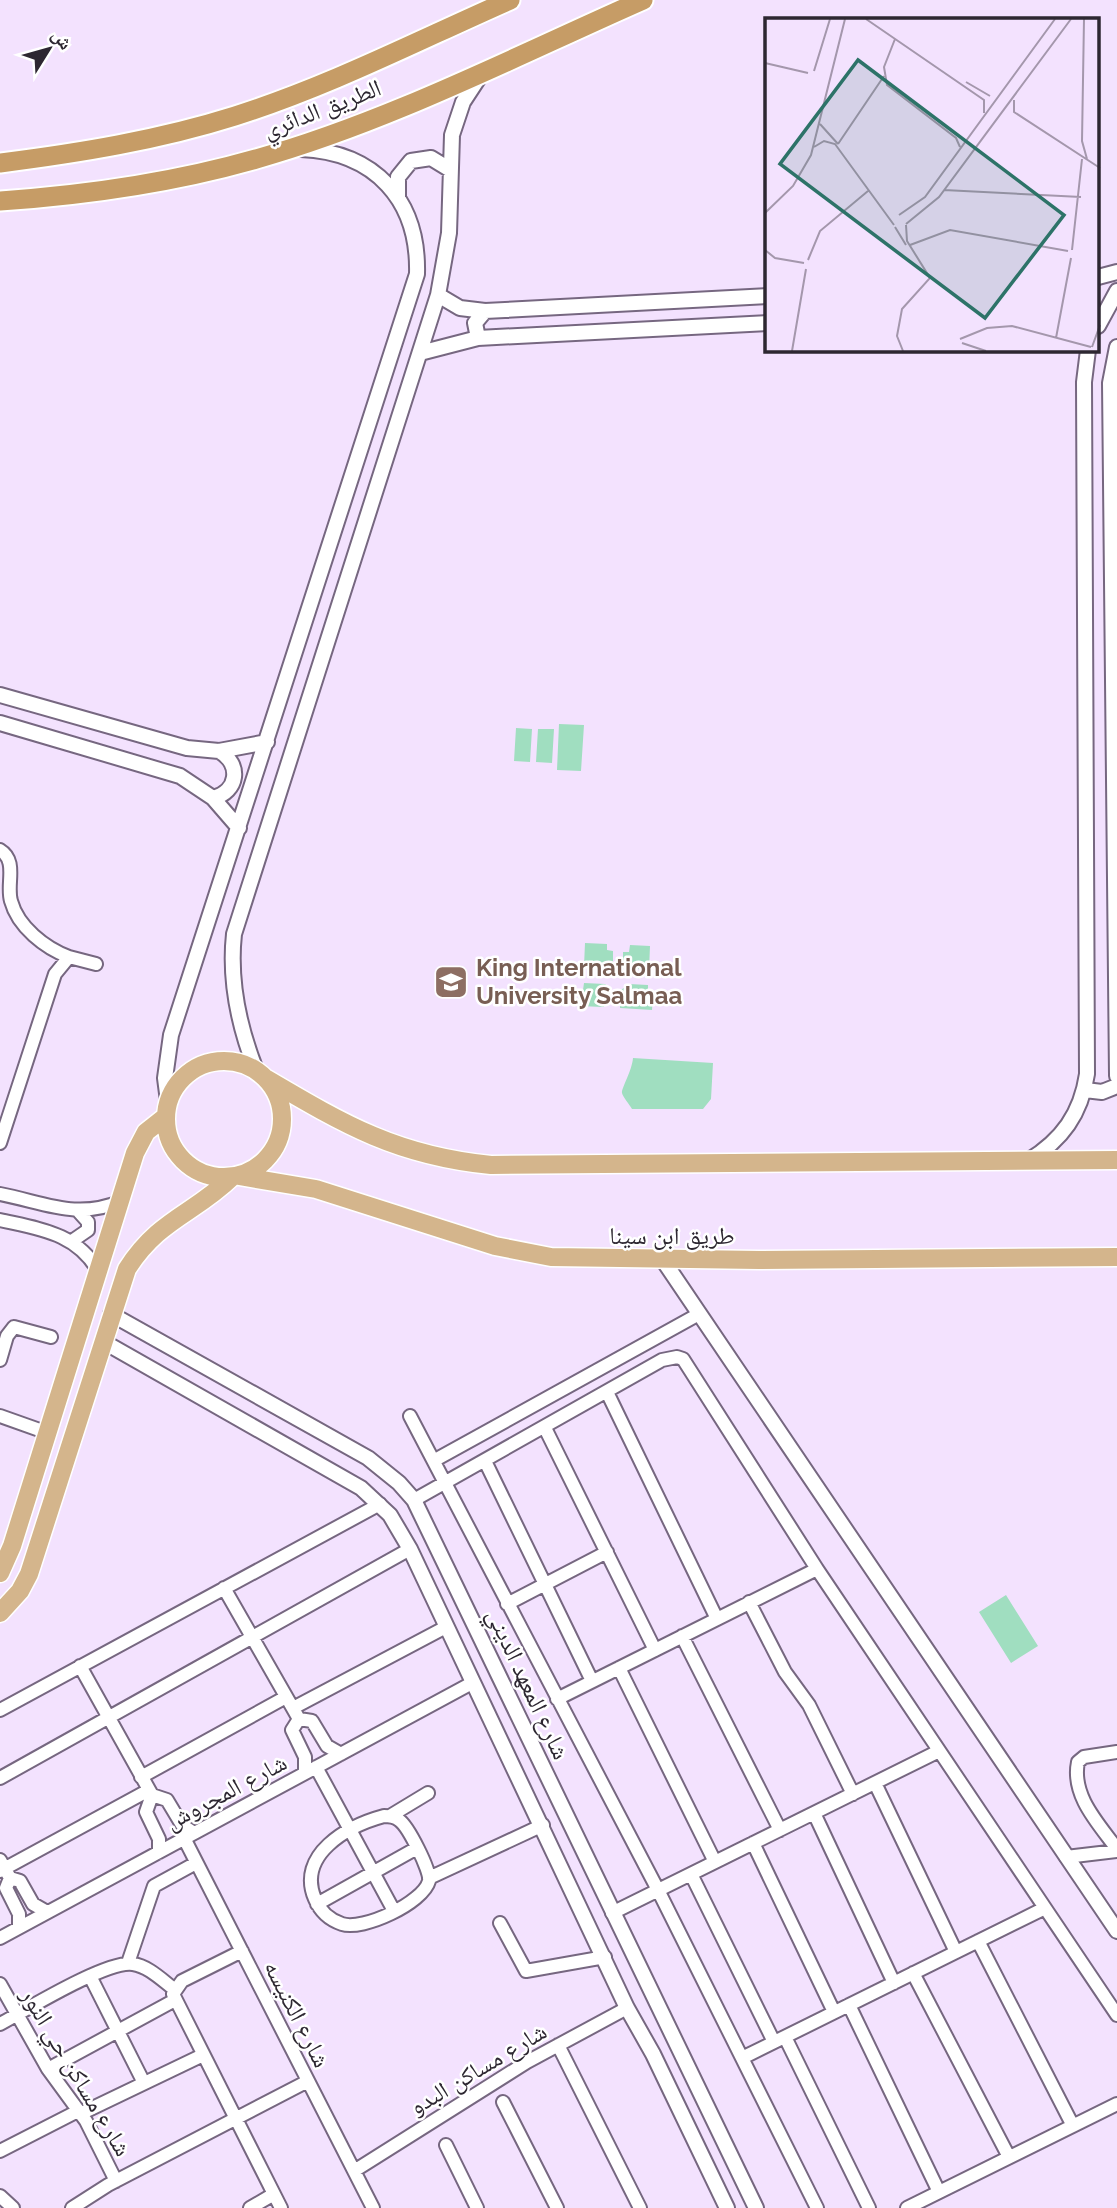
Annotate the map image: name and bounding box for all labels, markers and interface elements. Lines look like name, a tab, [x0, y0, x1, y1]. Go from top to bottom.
north arrow	[14, 14, 84, 84]
inset map	[765, 18, 1100, 352]
text: ش	[47, 24, 77, 54]
street label: الطريق الدائري	[259, 73, 387, 149]
place label: King International University Salmaa	[476, 953, 682, 1010]
school or university icon: King International University Salmaa	[432, 963, 470, 1001]
street label: طريق ابن سينا	[609, 1221, 735, 1250]
street label: شارع المعهد الديني	[476, 1604, 576, 1766]
street label: شارع المجروش	[160, 1747, 292, 1837]
street label: شارع الكنيسه	[257, 1956, 337, 2072]
street label: شارع مساكن حي النور	[10, 1982, 138, 2164]
street label: شارع مساكن البدو	[404, 2016, 552, 2122]

